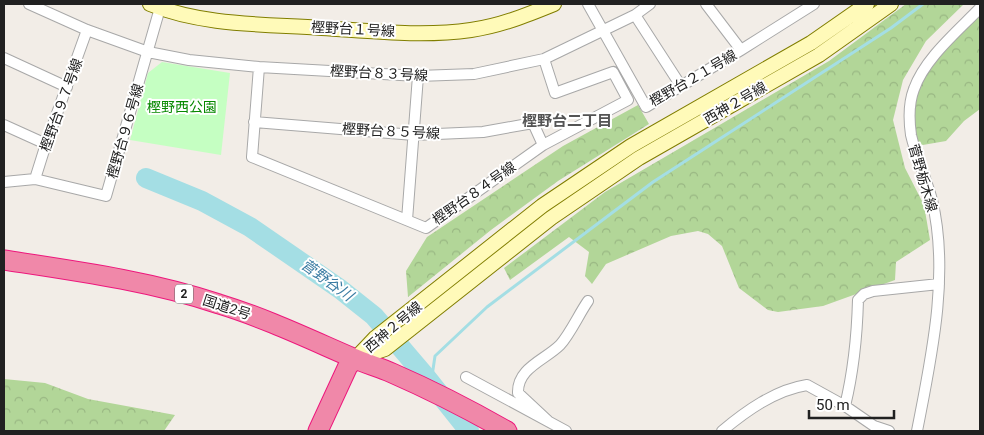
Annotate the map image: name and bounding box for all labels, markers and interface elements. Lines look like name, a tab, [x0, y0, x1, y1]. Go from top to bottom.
street label: 樫野台１号線	[311, 19, 395, 39]
street label: 樫野台２１号線	[647, 47, 739, 109]
street label: 樫野台９７号線	[37, 56, 85, 154]
street label: 樫野台８３号線	[330, 62, 428, 84]
street label: 西神２号線	[701, 79, 769, 127]
street label: 樫野台９６号線	[104, 82, 146, 180]
park label: 樫野西公園	[147, 99, 217, 115]
district label: 樫野台二丁目	[522, 112, 612, 130]
street label: 樫野台８５号線	[342, 120, 440, 142]
street label: 菅野栃木線	[906, 142, 940, 214]
street label: 樫野台８４号線	[429, 158, 519, 228]
water label: 菅野谷川	[297, 255, 358, 306]
road number: 2	[175, 284, 193, 304]
street label: 国道2号	[201, 292, 253, 322]
street label: 西神２号線	[361, 298, 425, 356]
scale bar	[809, 388, 894, 420]
text: 50 m	[816, 396, 850, 414]

